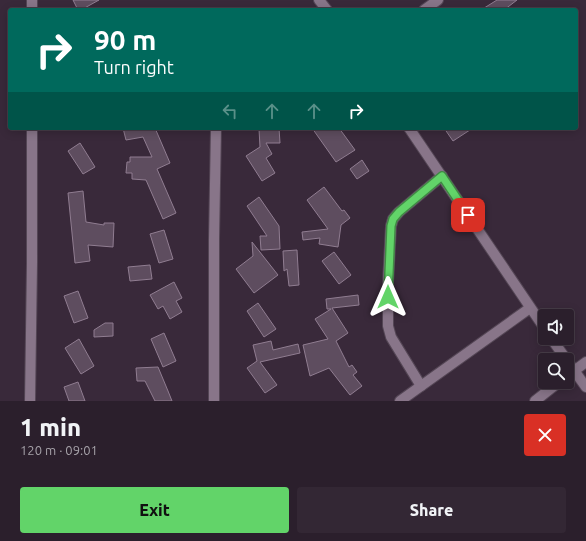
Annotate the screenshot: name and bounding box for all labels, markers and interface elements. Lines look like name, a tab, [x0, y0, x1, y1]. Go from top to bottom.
icon: right	[28, 24, 80, 76]
text: 90 m	[94, 24, 156, 55]
text: Turn right	[94, 57, 174, 77]
icon: left	[219, 100, 241, 122]
icon: ahead	[261, 100, 283, 122]
icon: ahead	[303, 100, 325, 122]
icon: right	[345, 100, 367, 122]
pin	[451, 198, 485, 232]
icon: arrive	[457, 204, 479, 226]
position arrow	[367, 276, 409, 318]
map controls	[538, 309, 574, 389]
button: sound	[538, 309, 574, 345]
button: search	[538, 353, 574, 389]
text: 1 min	[20, 414, 81, 441]
button: close	[524, 414, 566, 456]
text: 120 m · 09:01	[20, 443, 98, 457]
button: Exit	[20, 487, 289, 533]
button: Share	[297, 487, 566, 533]

